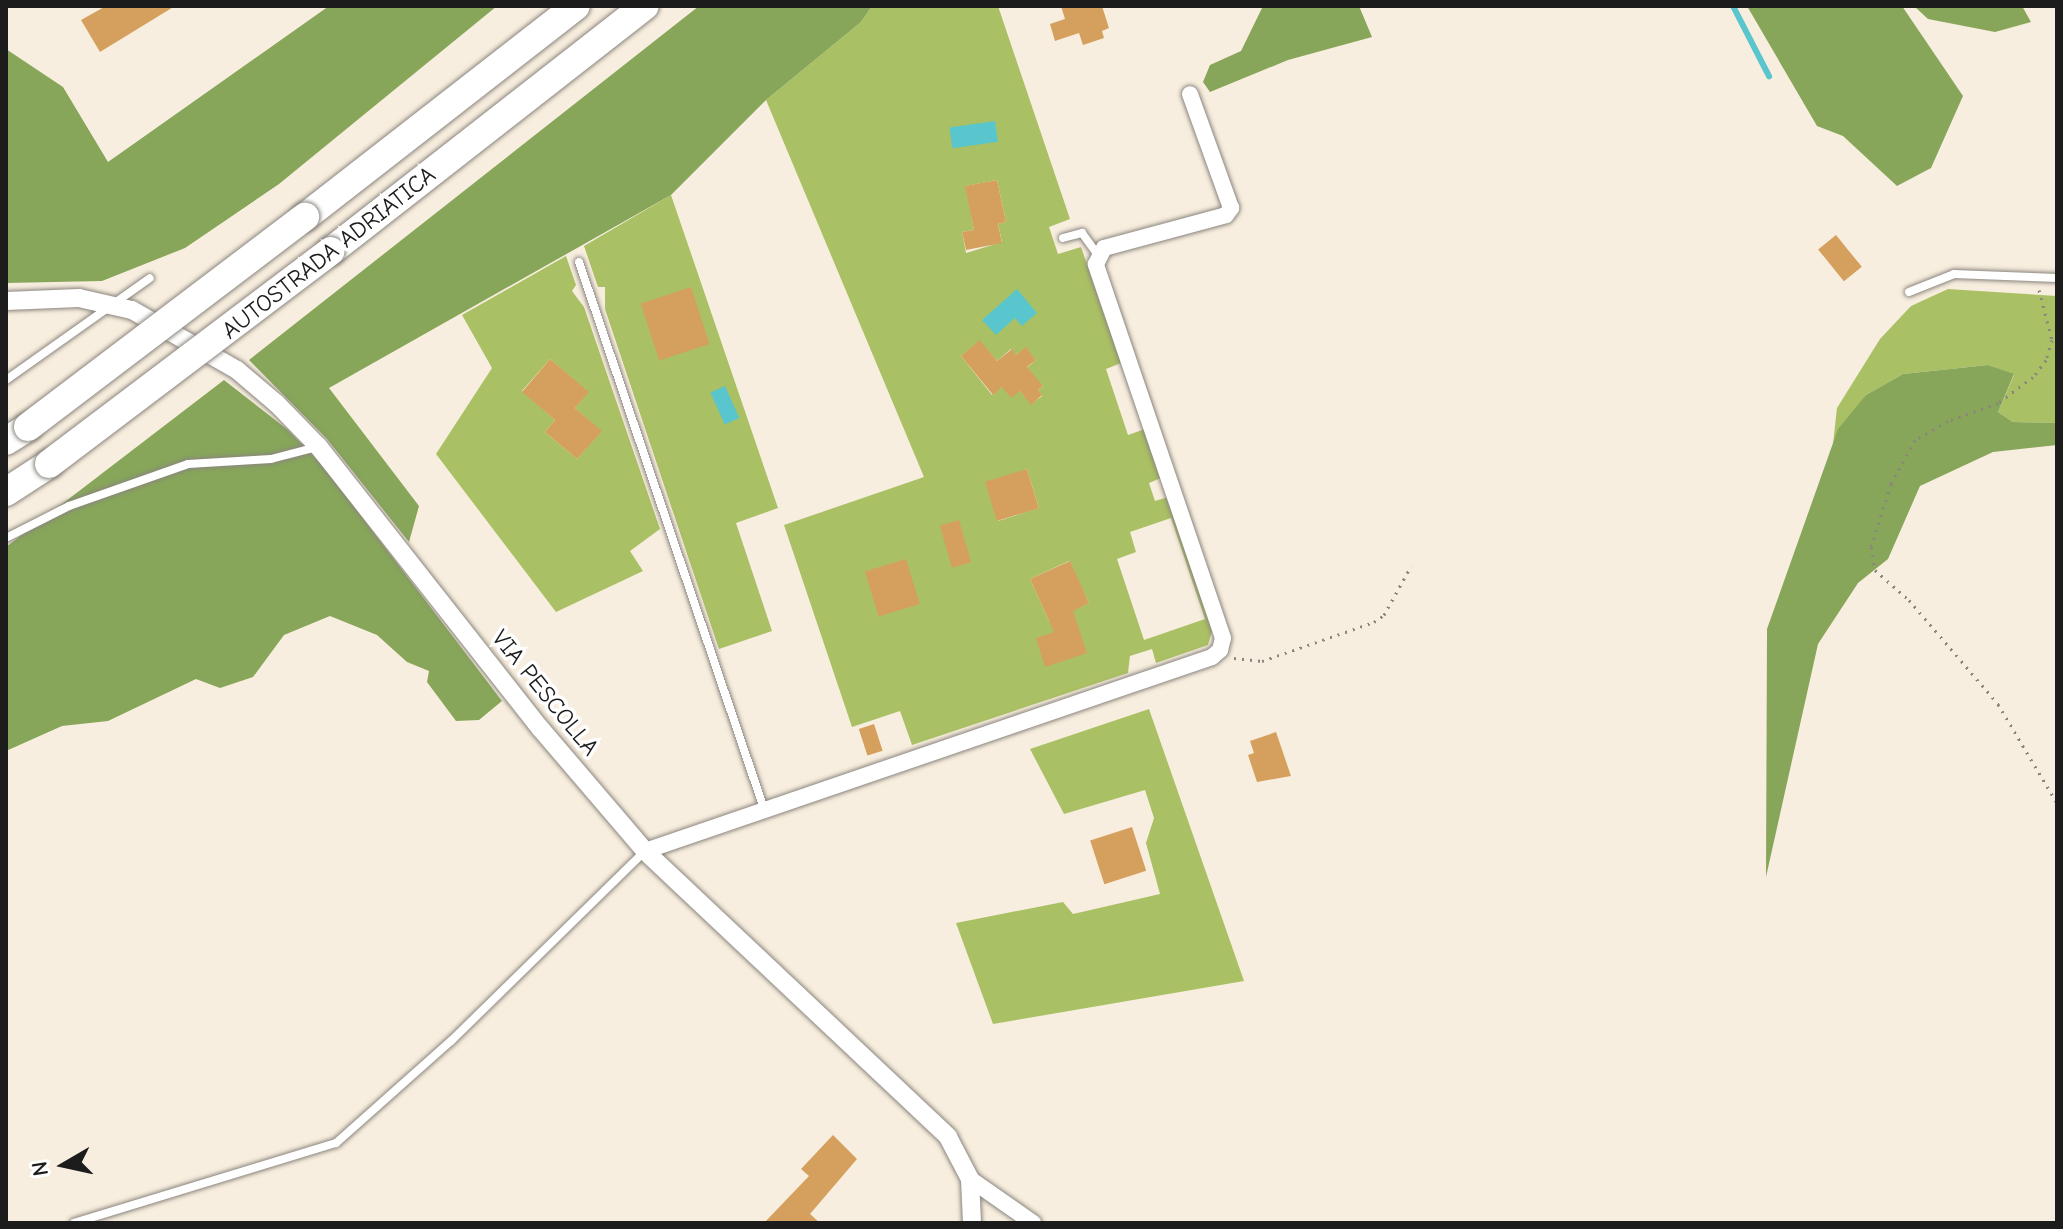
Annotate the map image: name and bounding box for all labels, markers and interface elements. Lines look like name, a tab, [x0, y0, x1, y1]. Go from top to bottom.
street label: AUTOSTRADA ADRIATICA	[217, 161, 441, 345]
street label: VIA PESCOLLA	[486, 624, 604, 762]
north arrow	[24, 1125, 104, 1205]
text: N	[26, 1160, 54, 1178]

